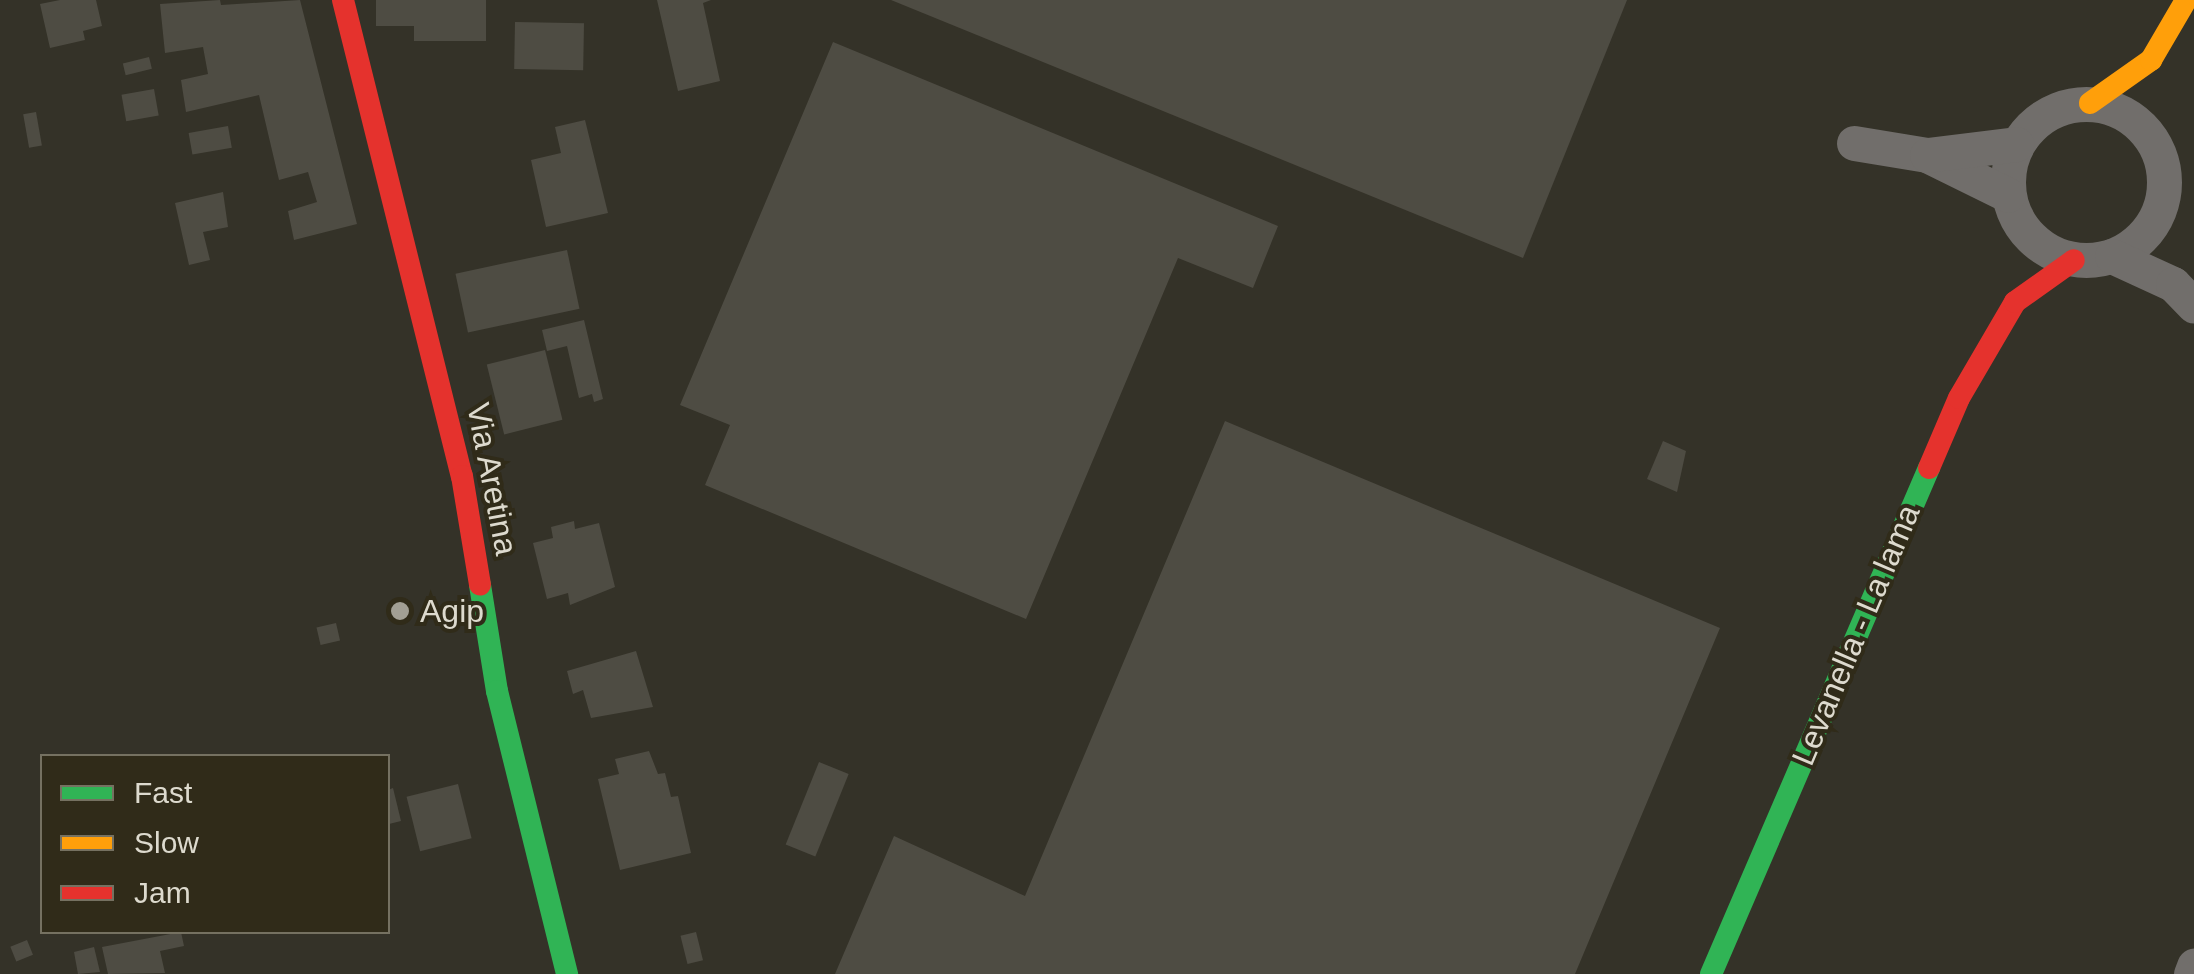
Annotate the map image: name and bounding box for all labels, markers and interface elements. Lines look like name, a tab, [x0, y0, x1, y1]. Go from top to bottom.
street label: Via Aretina	[458, 399, 526, 559]
street label: Levanella - La lama	[1784, 499, 1928, 771]
place label: Agip	[420, 592, 484, 630]
marker: Agip	[389, 600, 411, 622]
legend	[40, 754, 390, 934]
text: Fast	[134, 776, 192, 809]
text: Slow	[134, 826, 199, 859]
text: Jam	[134, 876, 191, 909]

